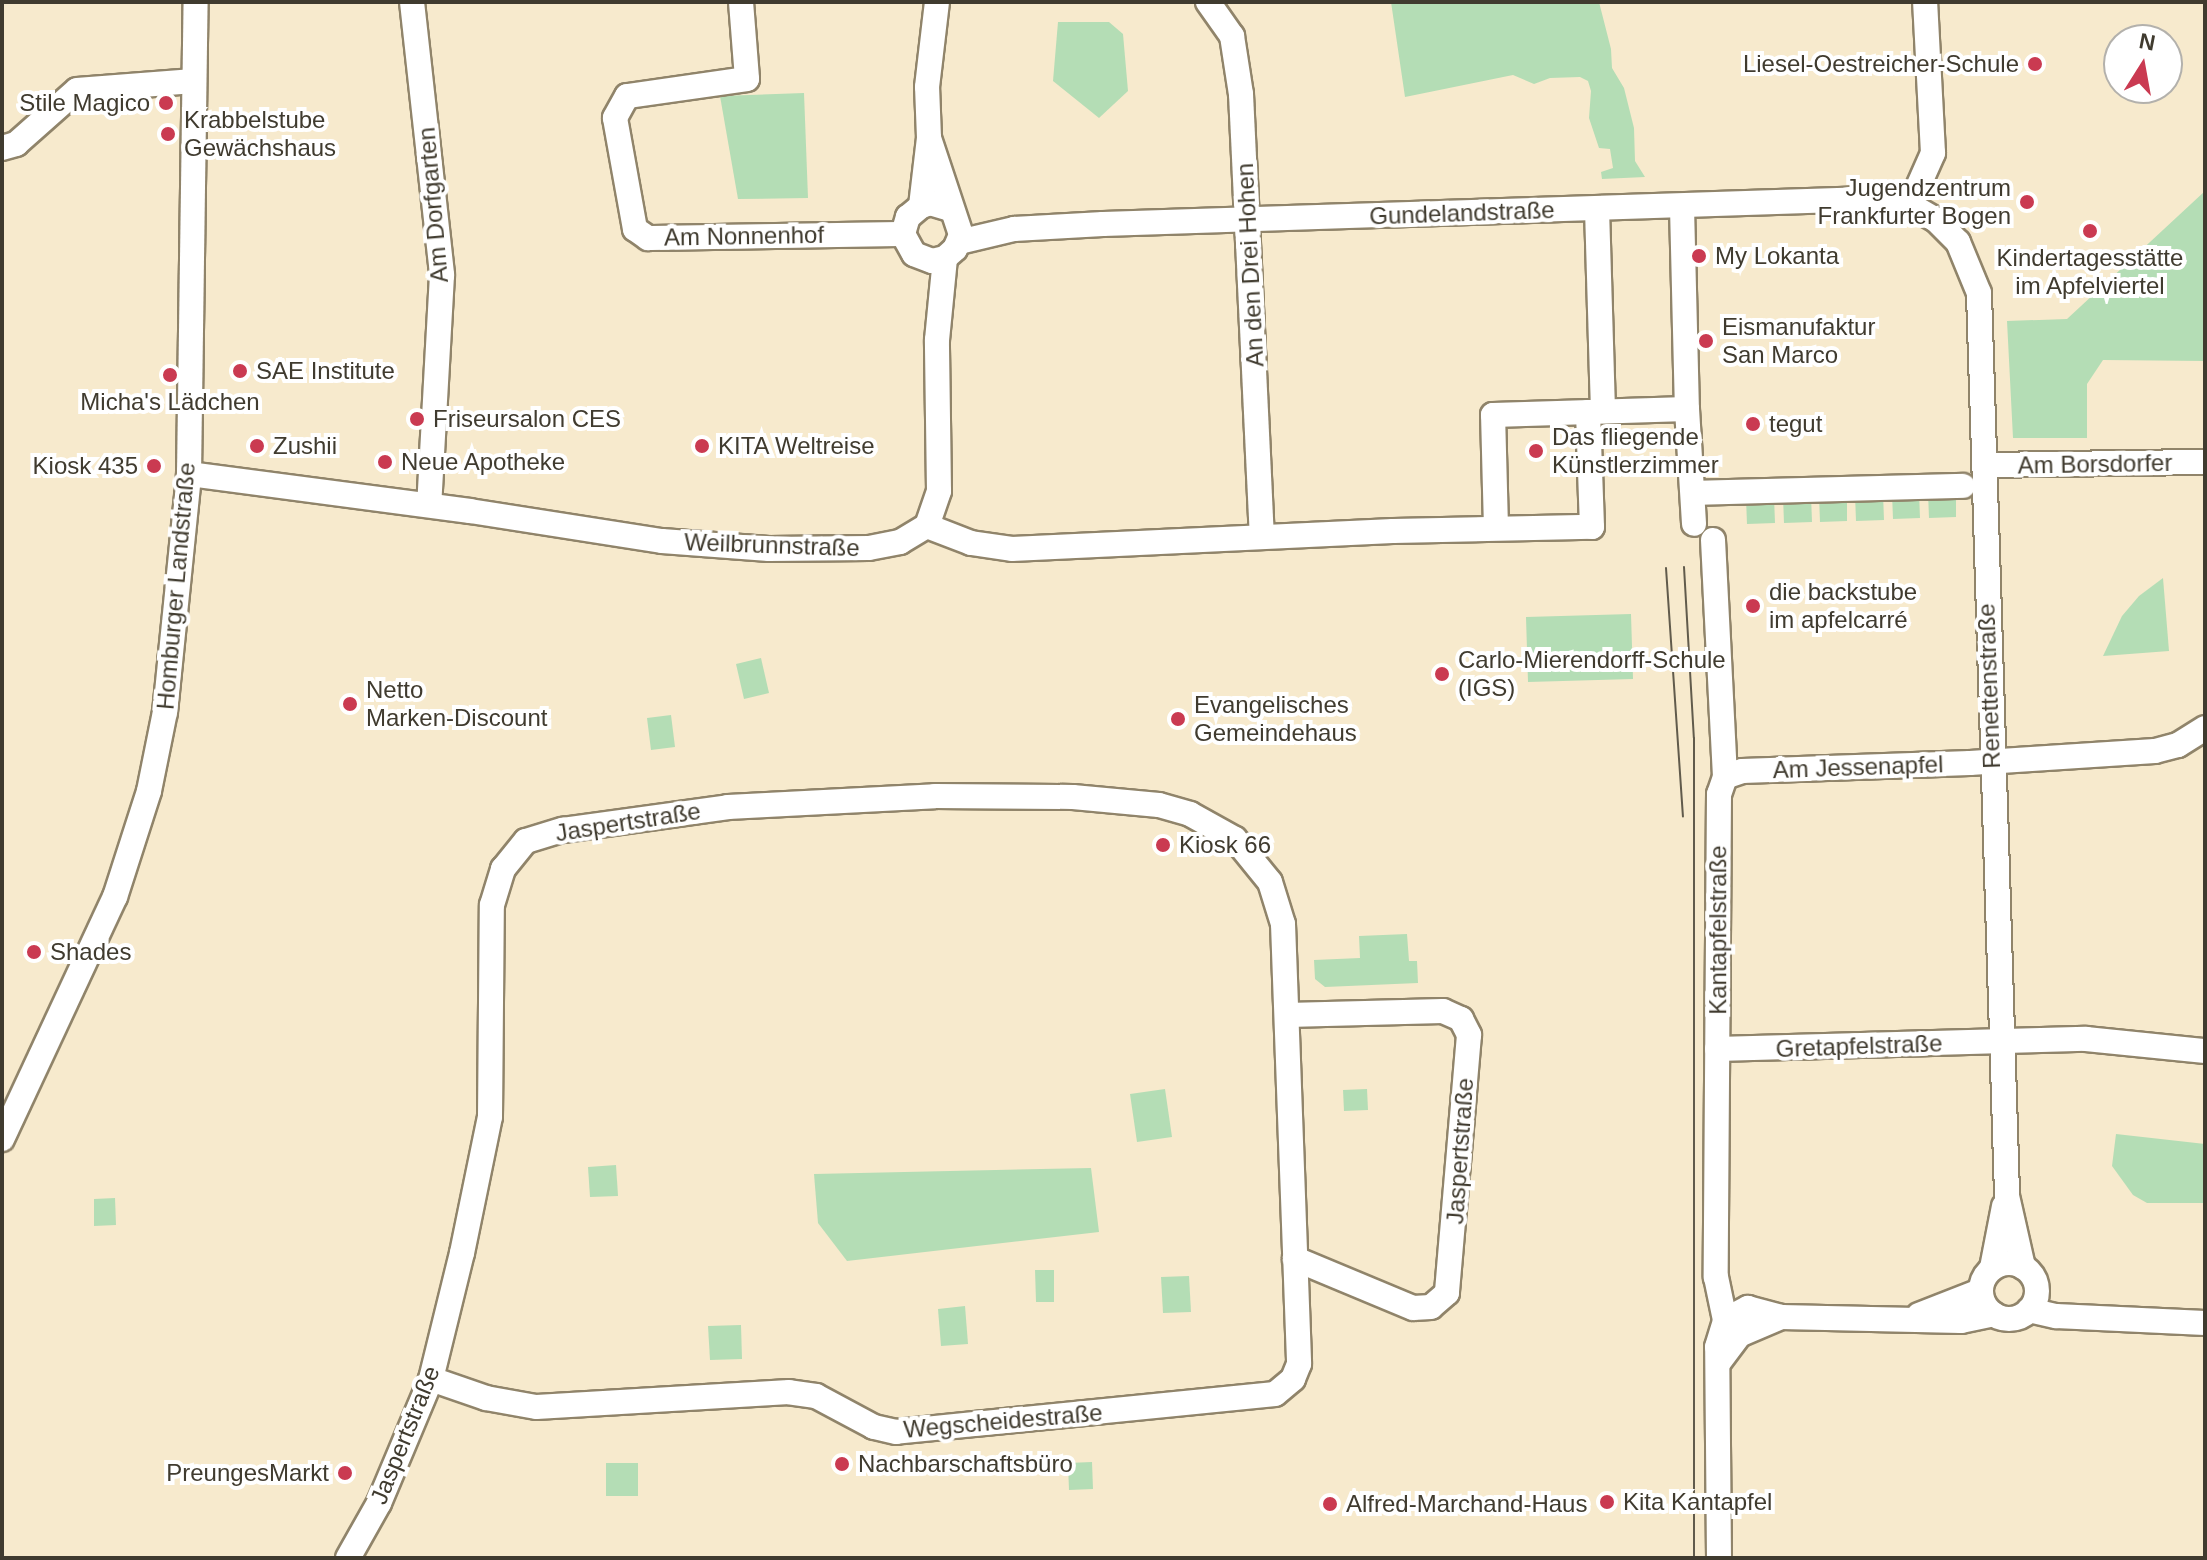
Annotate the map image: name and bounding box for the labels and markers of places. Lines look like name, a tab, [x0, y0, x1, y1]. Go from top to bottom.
place label: Liesel-Oestreicher-Schule	[1743, 50, 2019, 78]
marker: Liesel-Oestreicher-Schule	[2026, 55, 2044, 73]
place label: Stile Magico	[19, 89, 150, 117]
marker: Stile Magico	[157, 94, 175, 112]
place label: Krabbelstube Gewächshaus	[184, 106, 336, 162]
marker: Krabbelstube Gewächshaus	[159, 125, 177, 143]
place label: Jugendzentrum Frankfurter Bogen	[1818, 174, 2011, 230]
marker: Jugendzentrum Frankfurter Bogen	[2018, 193, 2036, 211]
marker: Kindertagesstätte im Apfelviertel	[2081, 222, 2099, 240]
place label: My Lokanta	[1715, 242, 1839, 270]
place label: Kindertagesstätte im Apfelviertel	[1997, 244, 2183, 300]
marker: My Lokanta	[1690, 247, 1708, 265]
place label: Eismanufaktur San Marco	[1722, 313, 1875, 369]
marker: Eismanufaktur San Marco	[1697, 332, 1715, 350]
place label: SAE Institute	[256, 357, 395, 385]
marker: SAE Institute	[231, 362, 249, 380]
marker: Micha's Lädchen	[161, 366, 179, 384]
place label: Micha's Lädchen	[80, 388, 260, 416]
place label: Friseursalon CES	[433, 405, 621, 433]
marker: Friseursalon CES	[408, 410, 426, 428]
place label: tegut	[1769, 410, 1822, 438]
marker: tegut	[1744, 415, 1762, 433]
place label: Das fliegende Künstlerzimmer	[1552, 423, 1719, 479]
place label: Zushii	[273, 432, 337, 460]
place label: KITA Weltreise	[718, 432, 876, 460]
marker: Zushii	[248, 437, 266, 455]
marker: KITA Weltreise	[693, 437, 711, 455]
marker: Das fliegende Künstlerzimmer	[1527, 442, 1545, 460]
place label: Neue Apotheke	[401, 448, 566, 476]
place label: Kiosk 435	[33, 452, 138, 480]
marker: Neue Apotheke	[376, 453, 394, 471]
marker: Kiosk 435	[145, 457, 163, 475]
place label: die backstube im apfelcarré	[1769, 578, 1917, 634]
marker: die backstube im apfelcarré	[1744, 597, 1762, 615]
place label: Carlo-Mierendorff-Schule (IGS)	[1458, 646, 1726, 702]
marker: Carlo-Mierendorff-Schule (IGS)	[1433, 665, 1451, 683]
place label: Netto Marken-Discount	[366, 676, 547, 732]
place label: Evangelisches Gemeindehaus	[1194, 691, 1357, 747]
marker: Netto Marken-Discount	[341, 695, 359, 713]
marker: Evangelisches Gemeindehaus	[1169, 710, 1187, 728]
place label: Kiosk 66	[1179, 831, 1271, 859]
marker: Kiosk 66	[1154, 836, 1172, 854]
place label: Shades	[50, 938, 131, 966]
marker: Shades	[25, 943, 43, 961]
place label: Nachbarschaftsbüro	[858, 1450, 1073, 1478]
marker: Nachbarschaftsbüro	[833, 1455, 851, 1473]
place label: PreungesMarkt	[166, 1459, 329, 1487]
marker: PreungesMarkt	[336, 1464, 354, 1482]
place label: Kita Kantapfel	[1623, 1488, 1772, 1516]
place label: Alfred-Marchand-Haus	[1346, 1490, 1587, 1518]
marker: Kita Kantapfel	[1598, 1493, 1616, 1511]
marker: Alfred-Marchand-Haus	[1321, 1495, 1339, 1513]

